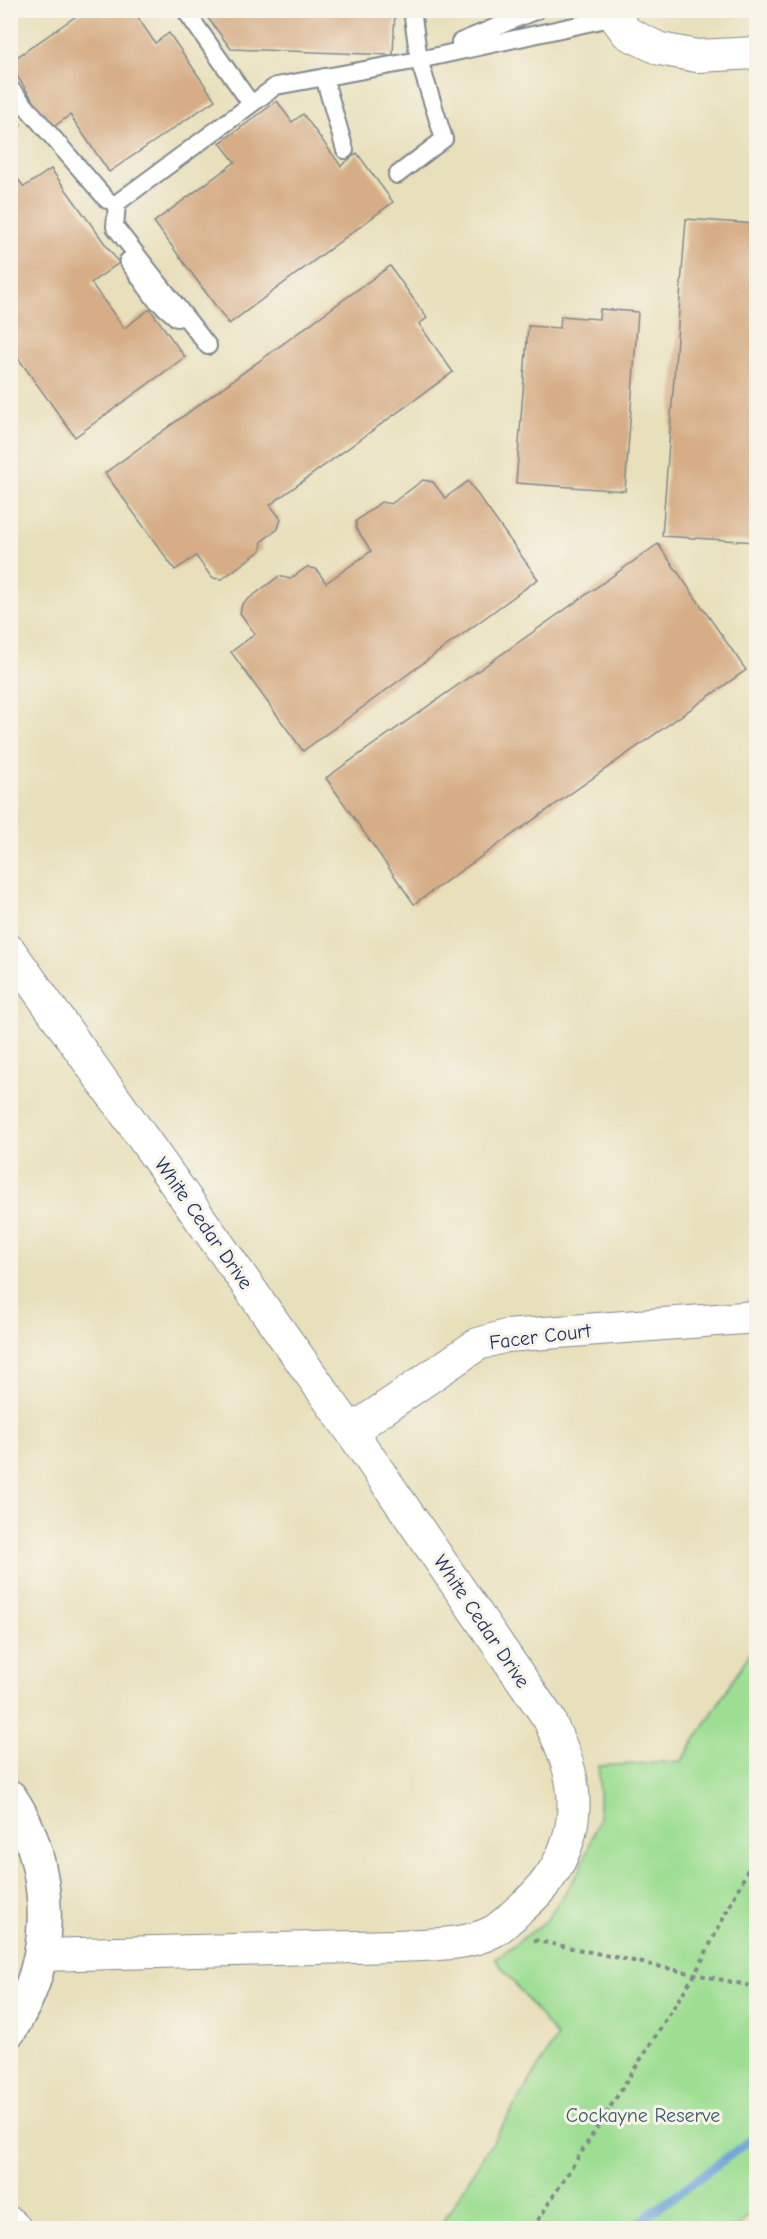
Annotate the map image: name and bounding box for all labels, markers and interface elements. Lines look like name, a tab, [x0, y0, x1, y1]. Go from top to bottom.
street label: White Cedar Drive	[150, 1153, 258, 1294]
street label: Facer Court	[488, 1319, 593, 1354]
street label: White Cedar Drive	[429, 1550, 535, 1692]
park label: Cockayne Reserve	[566, 2104, 720, 2127]

